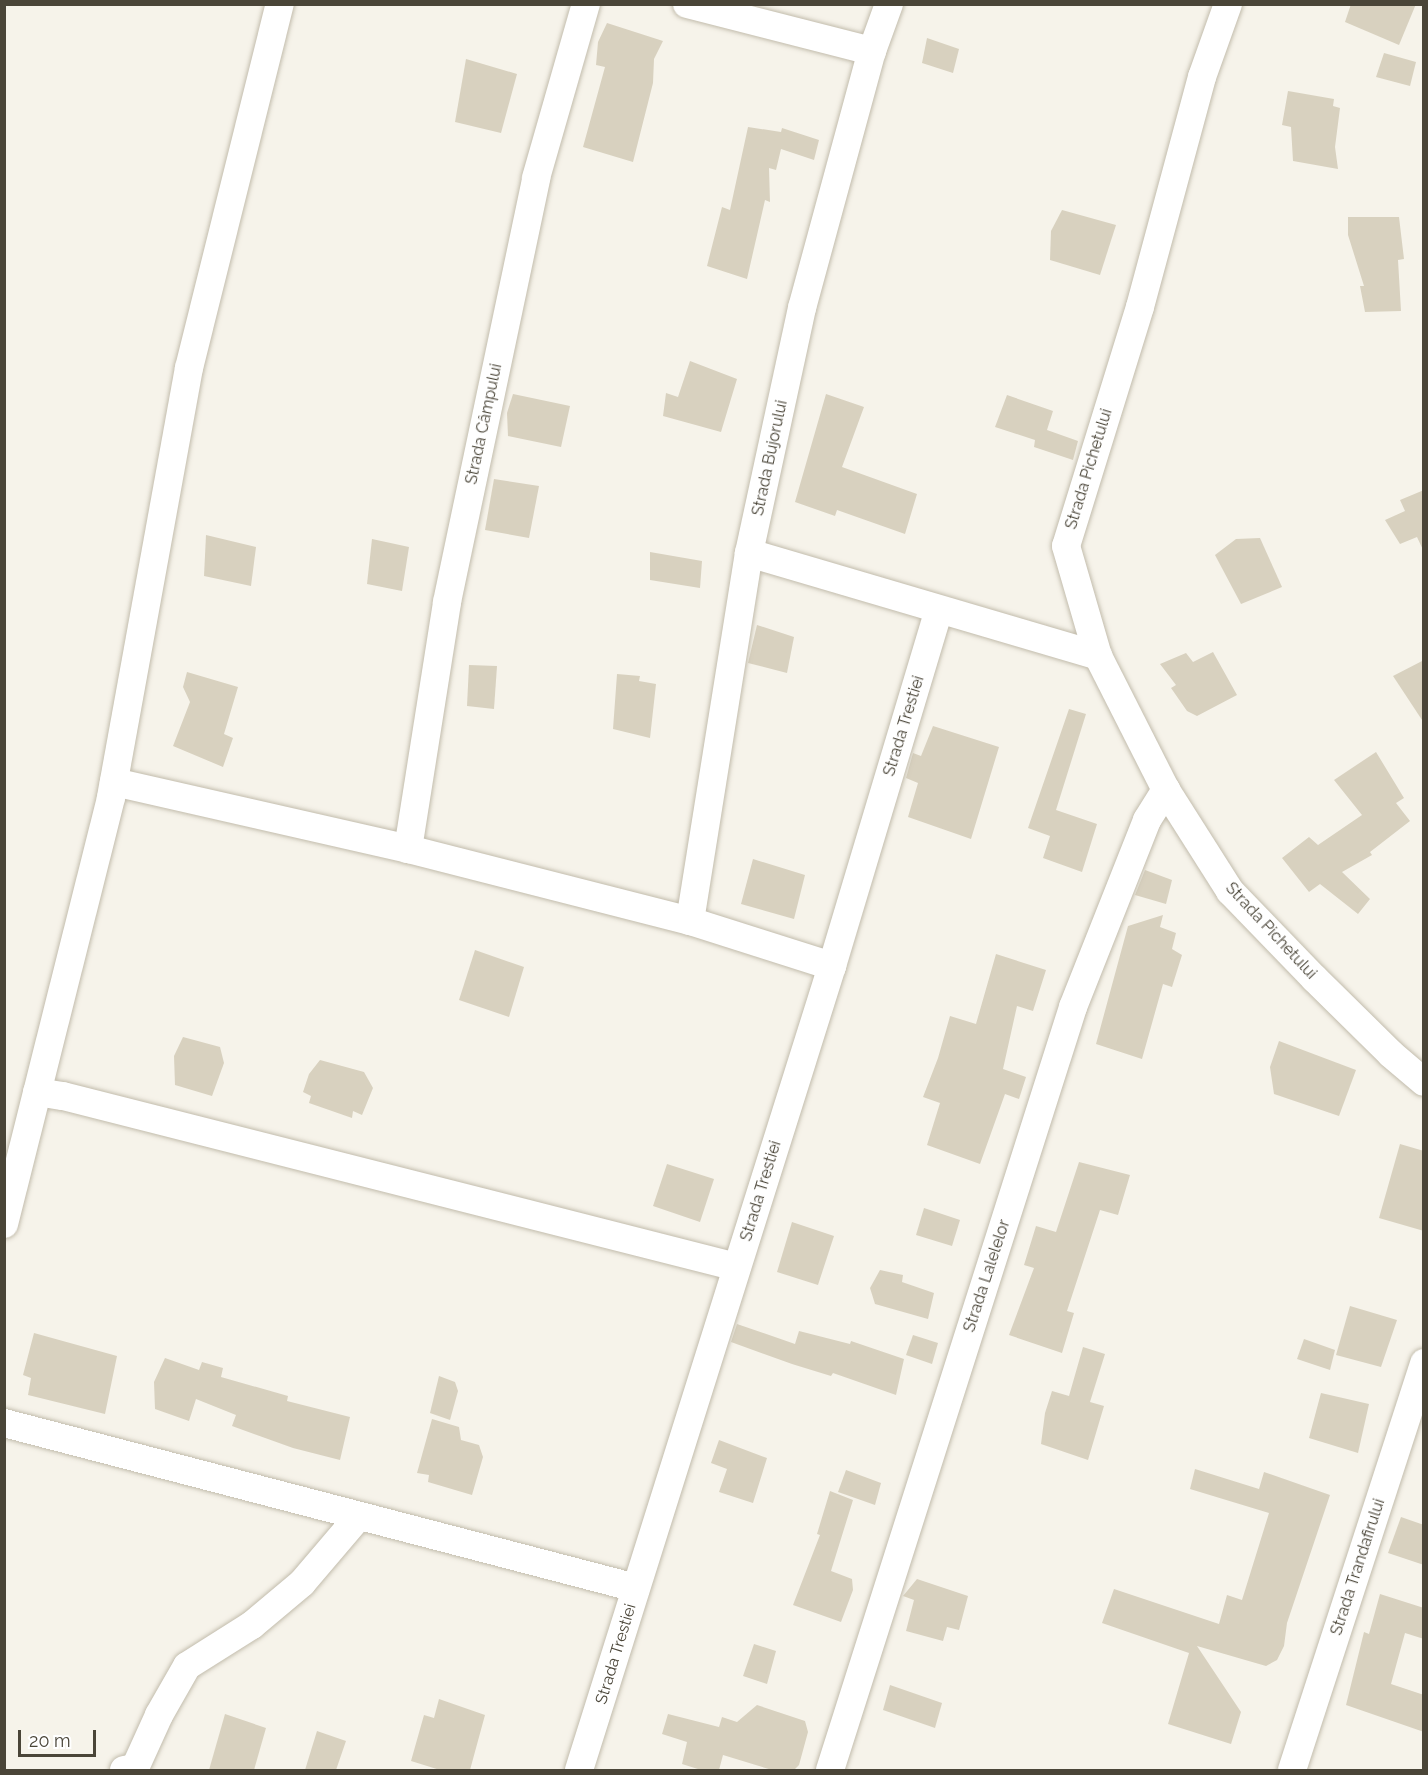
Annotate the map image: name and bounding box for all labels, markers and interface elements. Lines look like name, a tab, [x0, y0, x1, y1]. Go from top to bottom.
street label: Strada Câmpului	[462, 362, 506, 486]
street label: Strada Bujorului	[748, 398, 792, 518]
street label: Strada Pichetului	[1062, 406, 1116, 532]
street label: Strada Trestiei	[880, 673, 928, 779]
street label: Strada Pichetului	[1221, 879, 1321, 983]
street label: Strada Trestiei	[737, 1138, 785, 1244]
street label: Strada Lalelelor	[960, 1217, 1014, 1335]
street label: Strada Trandafirului	[1327, 1496, 1389, 1638]
street label: Strada Trestiei	[592, 1601, 640, 1707]
scale bar	[21, 1718, 99, 1756]
text: 20 m	[29, 1730, 71, 1751]

